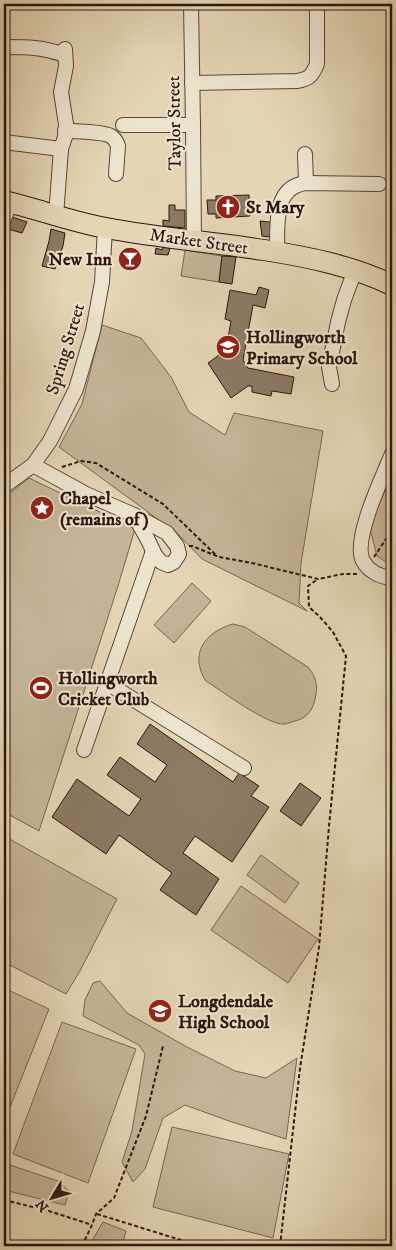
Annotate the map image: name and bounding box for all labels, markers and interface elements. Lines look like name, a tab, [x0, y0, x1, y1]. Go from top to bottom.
street label: Taylor Street	[163, 75, 187, 171]
church icon: St Mary	[215, 194, 241, 220]
place label: St Mary	[246, 197, 305, 219]
street label: Market Street	[148, 224, 250, 260]
bar icon: New Inn	[117, 246, 143, 272]
place label: New Inn	[49, 249, 113, 271]
street label: Spring Street	[42, 301, 90, 398]
place label: Hollingworth Primary School	[246, 327, 358, 370]
school or university icon: Hollingworth Primary School	[215, 334, 241, 360]
place label: Chapel (remains of)	[60, 488, 149, 531]
place icon: Chapel (remains of)	[29, 495, 55, 521]
place label: Hollingworth Cricket Club	[58, 668, 158, 711]
sports icon: Hollingworth Cricket Club	[28, 675, 54, 701]
place label: Longdendale High School	[178, 991, 274, 1034]
school or university icon: Longdendale High School	[147, 998, 173, 1024]
north arrow	[28, 1172, 78, 1222]
text: N	[32, 1195, 53, 1215]

